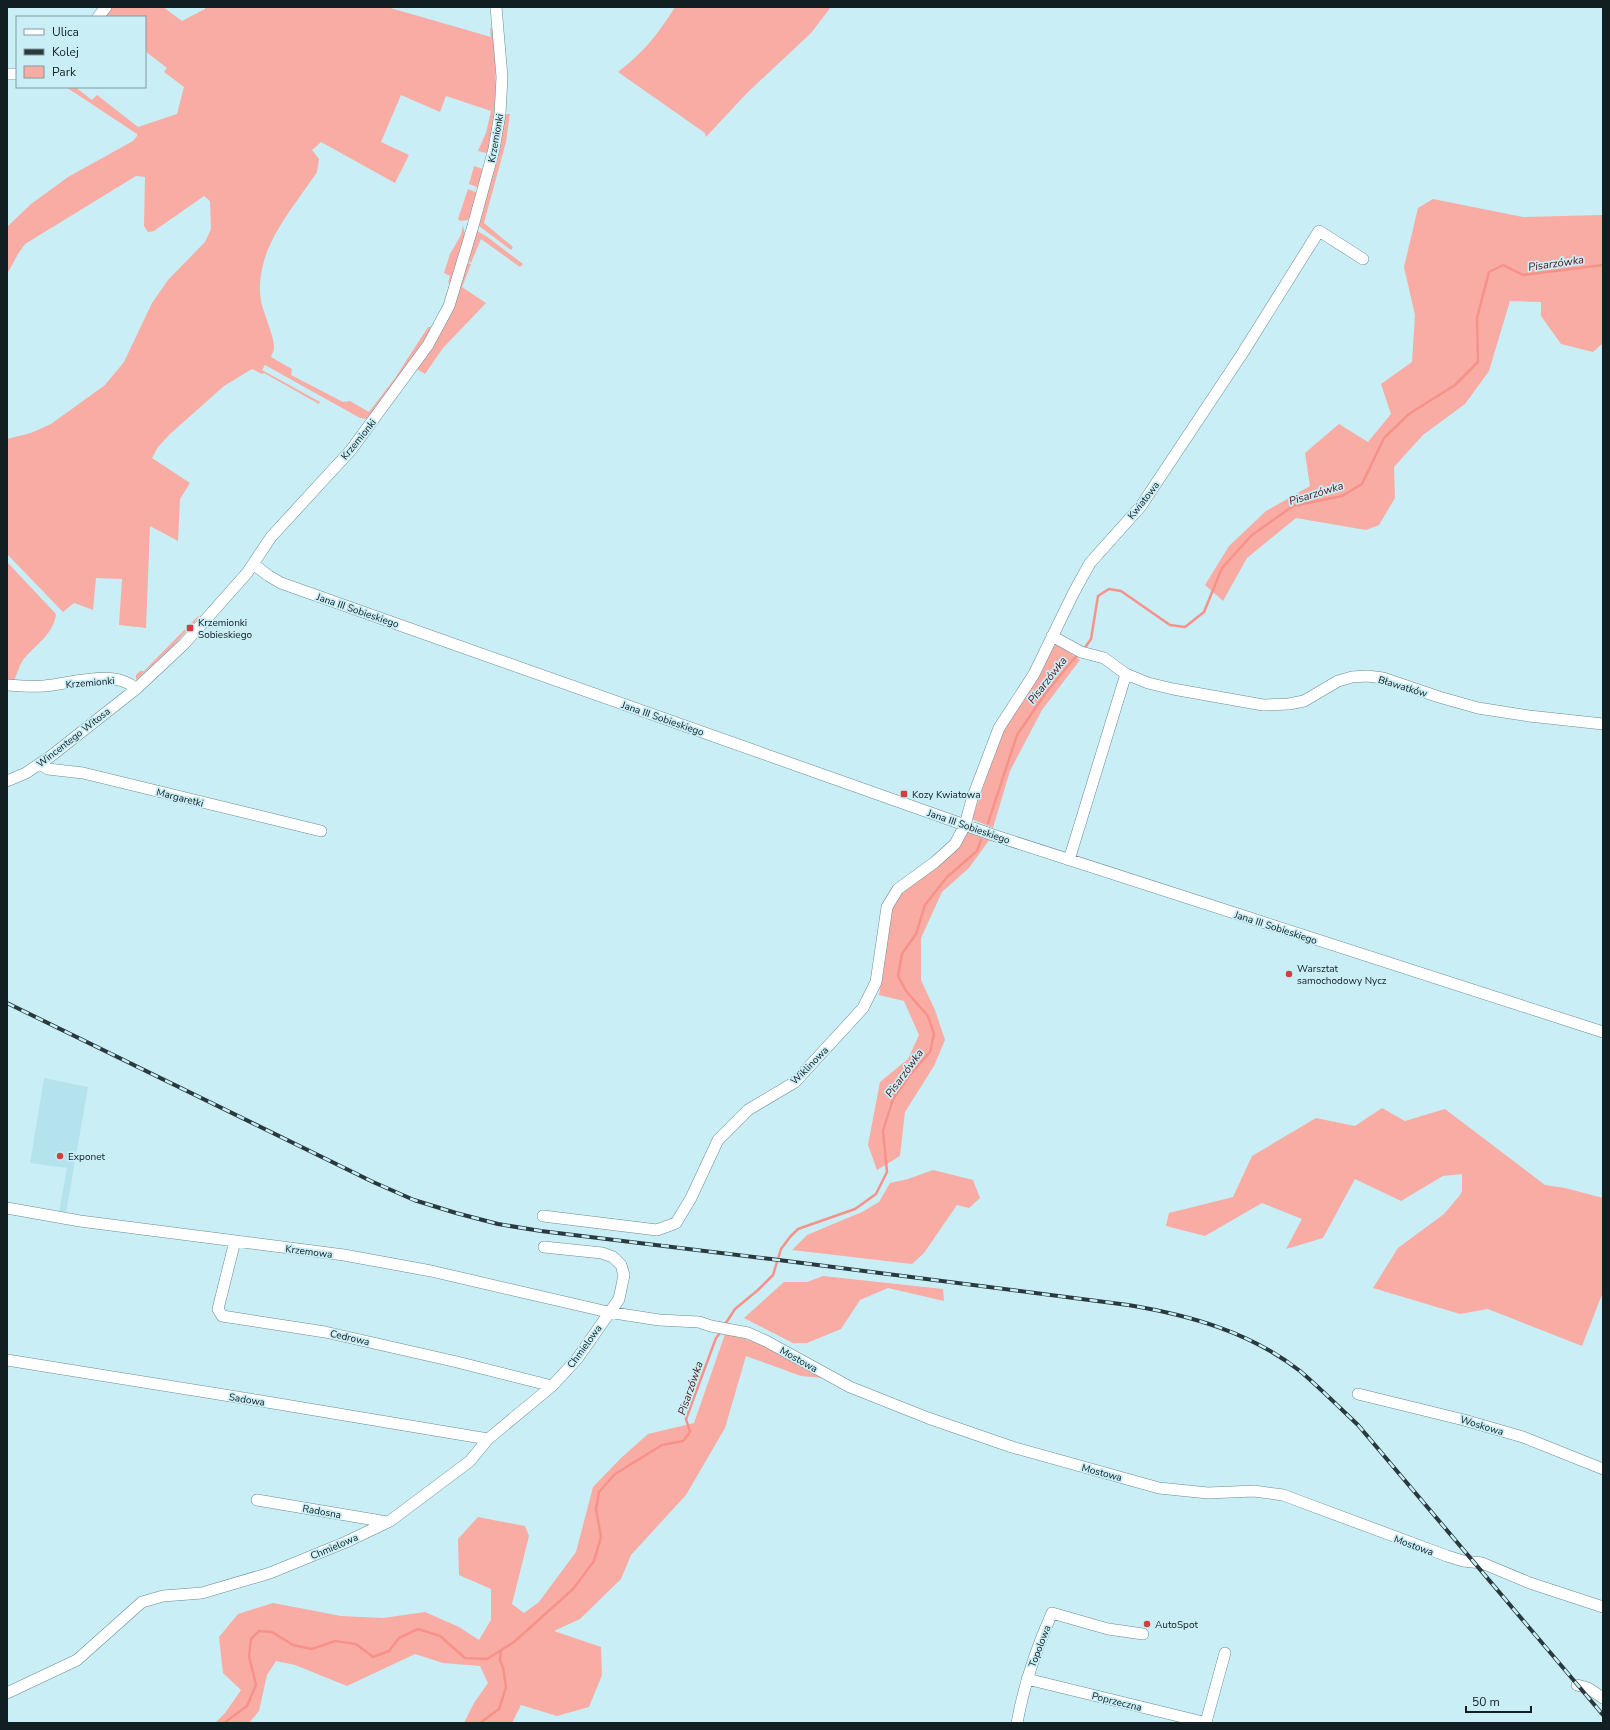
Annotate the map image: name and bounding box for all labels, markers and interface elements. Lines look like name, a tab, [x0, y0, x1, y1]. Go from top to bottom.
legend	[16, 16, 146, 88]
text: Ulica	[52, 24, 79, 40]
text: Kolej	[52, 44, 79, 60]
text: Park	[52, 64, 77, 80]
street label: Krzemionki	[485, 113, 507, 164]
water label: Pisarzówka	[1527, 252, 1585, 275]
street label: Krzemionki	[338, 416, 380, 463]
water label: Pisarzówka	[1287, 478, 1345, 509]
street label: Kwiatowa	[1125, 479, 1163, 522]
street label: Jana III Sobieskiego	[314, 590, 401, 632]
place label: Krzemionki Sobieskiego	[198, 616, 252, 642]
marker: Krzemionki Sobieskiego	[185, 623, 195, 633]
water label: Pisarzówka	[1024, 653, 1071, 707]
street label: Bławatków	[1376, 673, 1430, 701]
street label: Krzemionki	[65, 674, 115, 692]
street label: Jana III Sobieskiego	[619, 698, 706, 740]
street label: Wincentego Witosa	[34, 705, 113, 771]
street label: Margaretki	[155, 785, 205, 811]
place label: Kozy Kwiatowa	[912, 788, 980, 802]
marker: Kozy Kwiatowa	[899, 789, 909, 799]
street label: Jana III Sobieskiego	[925, 806, 1012, 848]
street label: Jana III Sobieskiego	[1231, 908, 1319, 948]
place label: Warsztat samochodowy Nycz	[1297, 962, 1387, 988]
marker: Warsztat samochodowy Nycz	[1284, 969, 1294, 979]
street label: Wiklinowa	[788, 1044, 832, 1088]
water label: Pisarzówka	[882, 1046, 927, 1100]
place label: Exponet	[68, 1150, 105, 1164]
marker: Exponet	[55, 1151, 65, 1161]
street label: Krzemowa	[285, 1242, 333, 1262]
street label: Chmielowa	[564, 1322, 605, 1371]
street label: Cedrowa	[329, 1327, 371, 1349]
street label: Mostowa	[777, 1344, 820, 1376]
water label: Pisarzówka	[674, 1359, 707, 1417]
street label: Sadowa	[228, 1390, 266, 1410]
street label: Woskowa	[1458, 1413, 1505, 1439]
street label: Mostowa	[1080, 1461, 1124, 1485]
street label: Radosna	[301, 1502, 342, 1522]
street label: Chmielowa	[308, 1531, 360, 1563]
street label: Mostowa	[1392, 1532, 1436, 1560]
place label: AutoSpot	[1155, 1618, 1198, 1632]
marker: AutoSpot	[1142, 1619, 1152, 1629]
street label: Topolowa	[1025, 1623, 1054, 1670]
scale bar	[1466, 1688, 1531, 1714]
street label: Poprzeczna	[1090, 1689, 1143, 1715]
text: 50 m	[1472, 1694, 1500, 1710]

